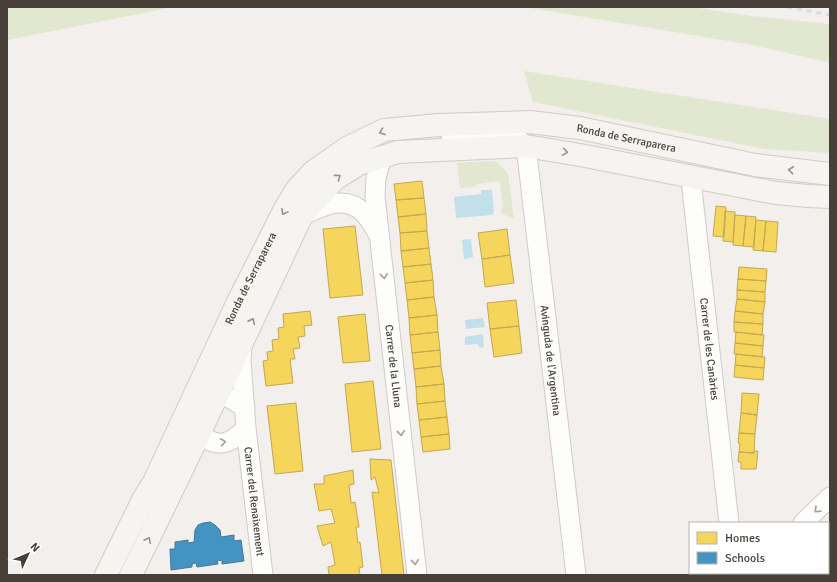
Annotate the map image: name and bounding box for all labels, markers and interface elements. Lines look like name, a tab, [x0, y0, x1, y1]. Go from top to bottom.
street label: Ronda de Serraparera	[576, 121, 678, 155]
one-way arrow	[378, 127, 385, 136]
one-way arrow	[561, 147, 568, 156]
one-way arrow	[788, 166, 794, 175]
one-way arrow	[334, 174, 341, 182]
one-way arrow	[281, 208, 288, 215]
street label: Ronda de Serraparera	[222, 230, 279, 327]
one-way arrow	[379, 273, 388, 279]
street label: Carrer de les Canàries	[698, 297, 722, 401]
street label: Avinguda de l'Argentina	[538, 304, 564, 417]
one-way arrow	[247, 318, 255, 325]
street label: Carrer de la Lluna	[383, 324, 405, 409]
one-way arrow	[396, 430, 405, 436]
one-way arrow	[220, 438, 227, 447]
street label: Carrer del Renaixement	[242, 446, 267, 557]
one-way arrow	[814, 505, 822, 513]
legend	[689, 522, 829, 574]
text: Homes	[725, 531, 760, 546]
north arrow	[8, 534, 48, 574]
one-way arrow	[143, 536, 151, 544]
text: N	[27, 540, 42, 555]
text: Schools	[725, 551, 765, 566]
one-way arrow	[410, 559, 419, 565]

